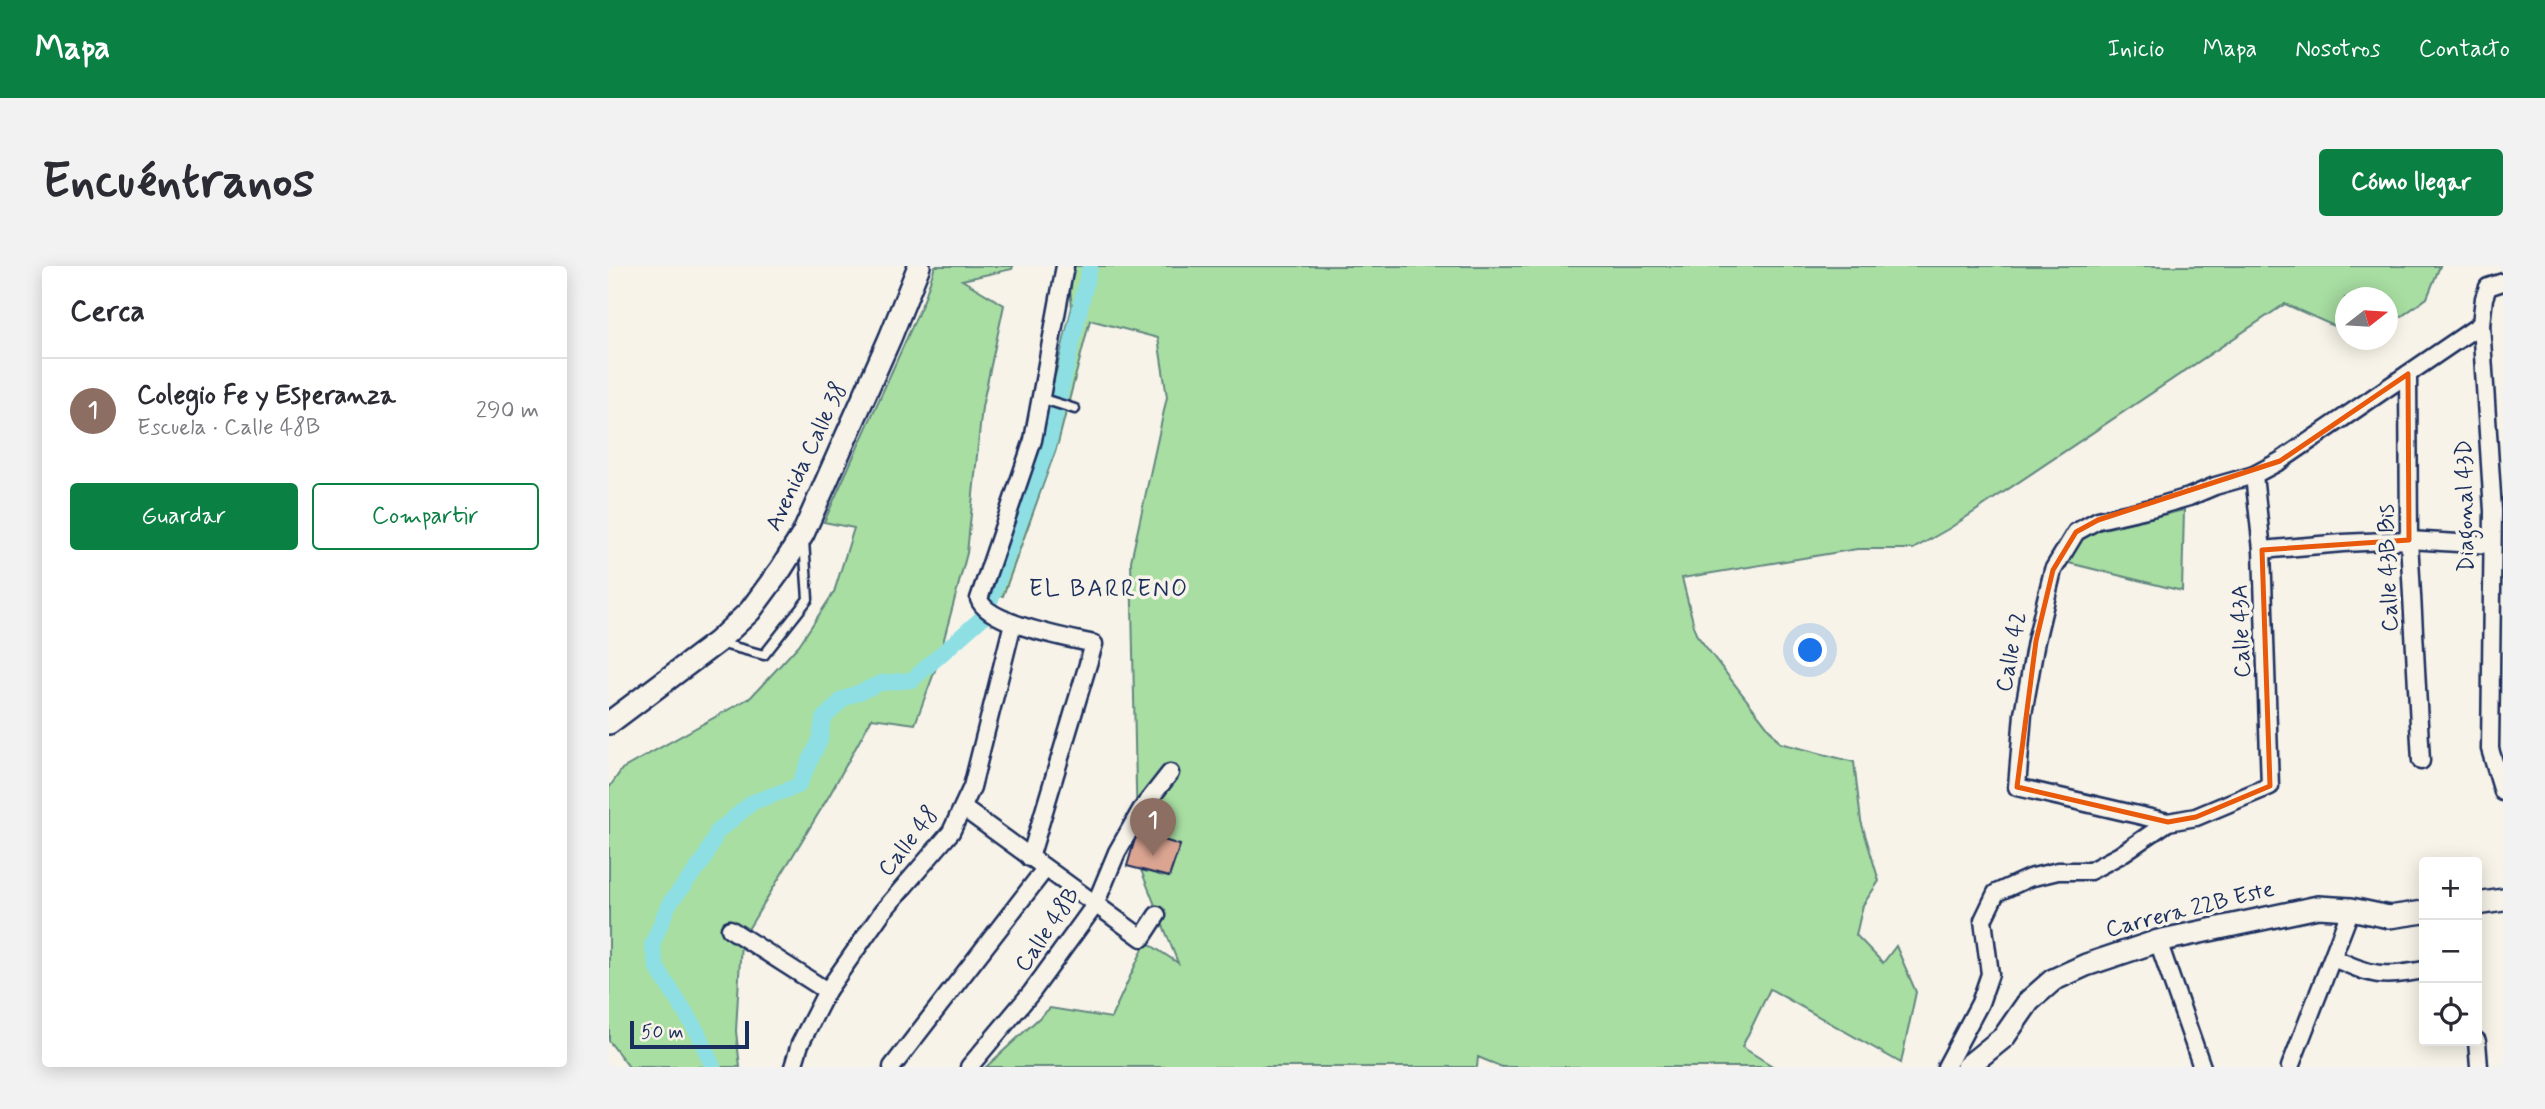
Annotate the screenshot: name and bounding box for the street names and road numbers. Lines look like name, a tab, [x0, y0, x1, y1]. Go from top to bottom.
street label: Avenida Calle 38	[759, 378, 855, 536]
street label: Diagonal 43D	[2450, 440, 2484, 572]
street label: Calle 43B Bis	[2372, 504, 2406, 632]
street label: Calle 43A	[2225, 584, 2259, 678]
street label: Calle 42	[1990, 609, 2034, 695]
street label: Calle 48	[872, 801, 946, 883]
street label: Carrera 22B Este	[2103, 875, 2277, 945]
street label: Calle 48B	[1009, 882, 1087, 978]

